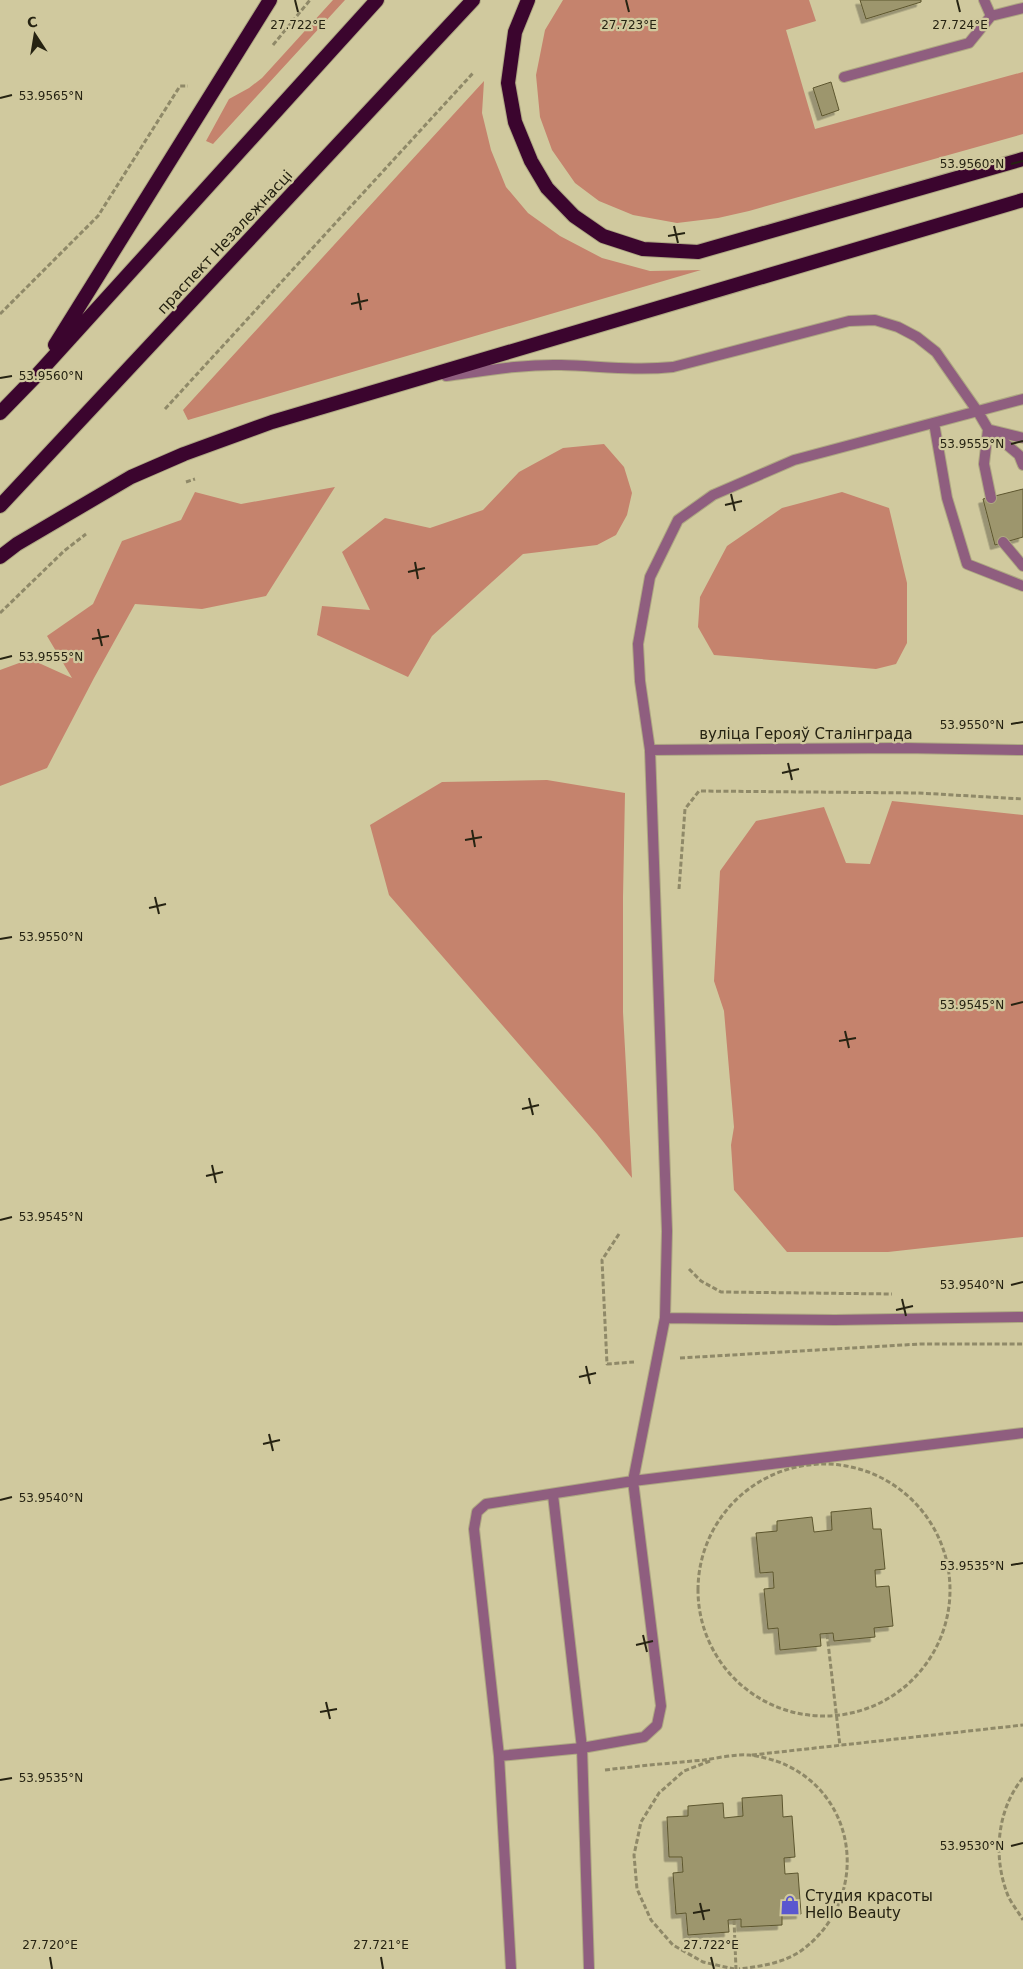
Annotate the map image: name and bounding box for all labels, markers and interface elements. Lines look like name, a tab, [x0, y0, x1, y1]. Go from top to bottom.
north arrow	[10, 10, 60, 60]
text: С	[26, 13, 39, 31]
text: 27.722°E	[270, 18, 326, 32]
text: 27.723°E	[601, 18, 657, 32]
text: 27.724°E	[932, 18, 988, 32]
text: 53.9565°N	[19, 89, 83, 103]
text: 53.9560°N	[940, 157, 1004, 171]
street label: праспект Незалежнасці	[154, 166, 296, 318]
text: 53.9560°N	[19, 369, 83, 383]
text: 53.9555°N	[940, 437, 1004, 451]
text: 53.9555°N	[19, 650, 83, 664]
text: 53.9550°N	[940, 718, 1004, 732]
street label: вуліца Герояў Сталінграда	[699, 725, 913, 743]
text: 53.9550°N	[19, 930, 83, 944]
text: 53.9545°N	[940, 998, 1004, 1012]
text: 53.9545°N	[19, 1210, 83, 1224]
text: 53.9540°N	[940, 1278, 1004, 1292]
text: 53.9540°N	[19, 1491, 83, 1505]
text: 53.9535°N	[940, 1559, 1004, 1573]
text: 53.9535°N	[19, 1771, 83, 1785]
text: 53.9530°N	[940, 1839, 1004, 1853]
place label: Студия красоты Hello Beauty	[805, 1887, 933, 1922]
shop icon: Студия красоты Hello Beauty	[779, 1894, 801, 1916]
text: 27.720°E	[22, 1938, 78, 1952]
text: 27.721°E	[353, 1938, 409, 1952]
text: 27.722°E	[683, 1938, 739, 1952]

